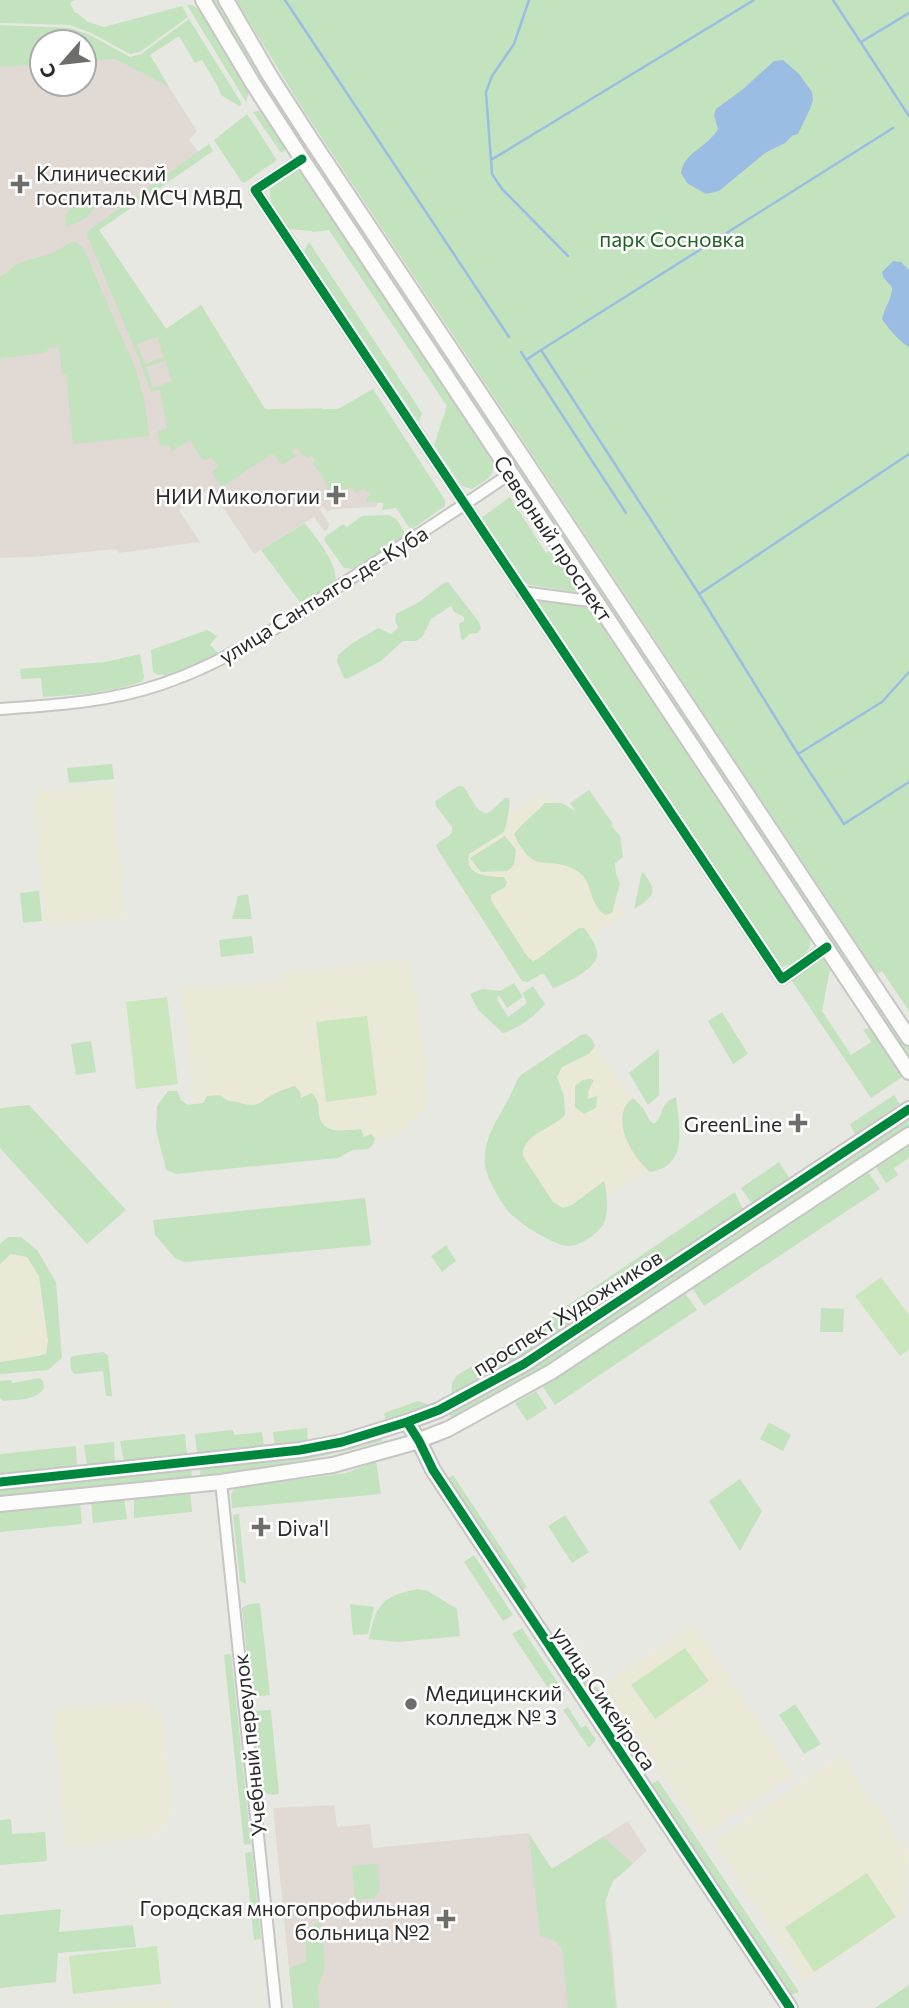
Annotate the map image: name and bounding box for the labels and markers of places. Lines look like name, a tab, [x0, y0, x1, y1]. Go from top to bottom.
place label: Клинический госпиталь МСЧ МВД	[36, 160, 242, 209]
marker: Клинический госпиталь МСЧ МВД	[10, 174, 30, 194]
place label: НИИ Микологии	[155, 483, 320, 508]
marker: НИИ Микологии	[326, 485, 346, 505]
place label: GreenLine	[684, 1111, 782, 1136]
marker: GreenLine	[788, 1113, 808, 1133]
place label: Diva'l	[277, 1515, 329, 1540]
marker: Diva'l	[251, 1517, 271, 1537]
place label: Медицинский колледж № 3	[425, 1680, 562, 1729]
marker: Медицинский колледж № 3	[403, 1696, 419, 1712]
place label: Городская многопрофильная больница №2	[139, 1895, 430, 1944]
marker: Городская многопрофильная больница №2	[436, 1909, 456, 1929]

